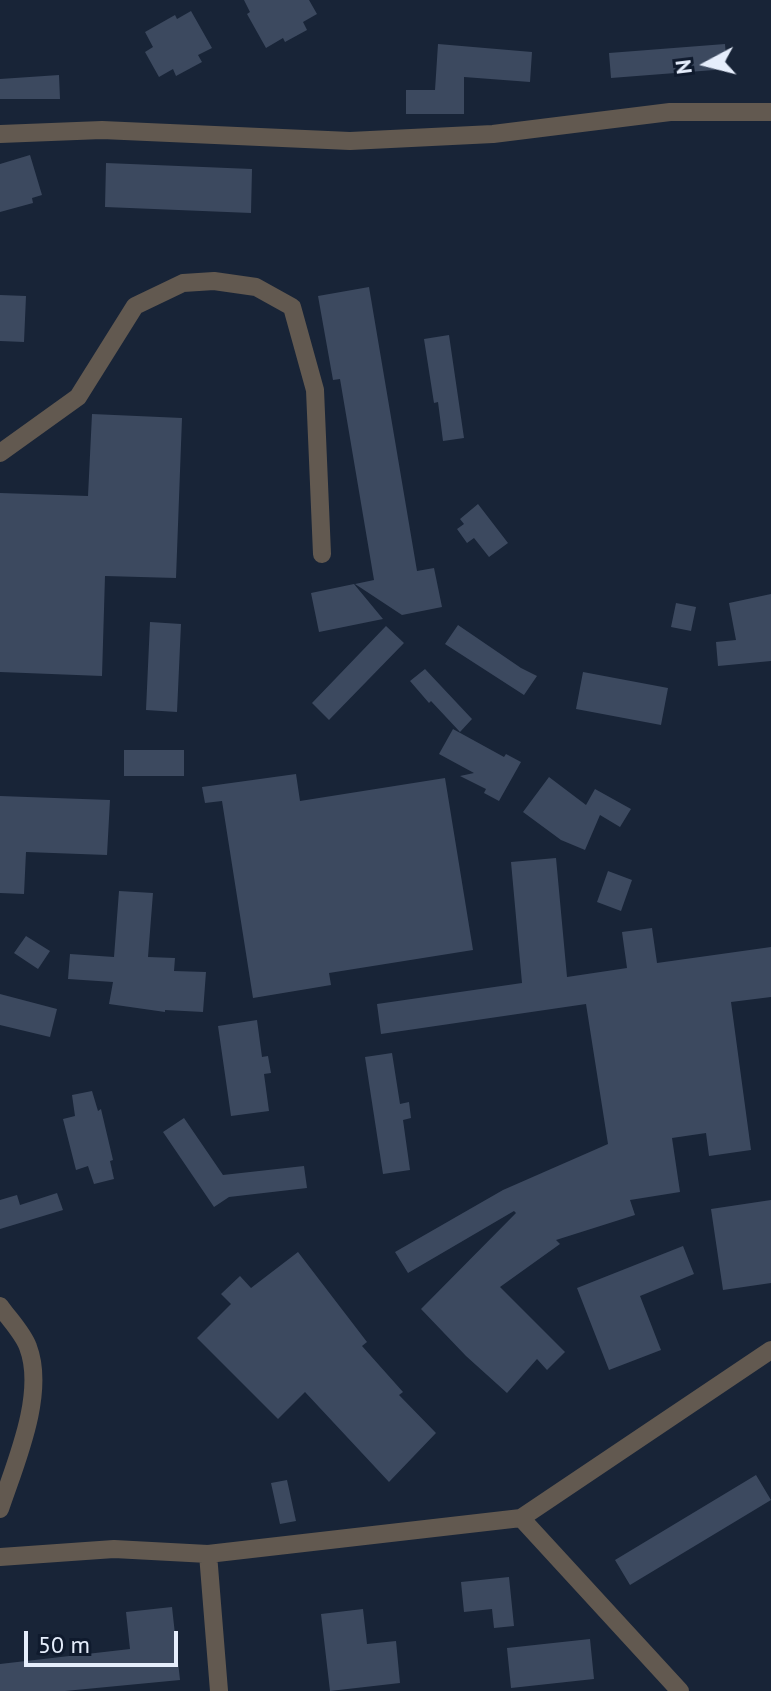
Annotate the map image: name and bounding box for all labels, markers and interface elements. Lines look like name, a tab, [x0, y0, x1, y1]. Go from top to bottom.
north arrow	[667, 24, 747, 104]
text: N	[668, 58, 698, 76]
scale bar	[28, 1615, 182, 1665]
text: 50 m	[38, 1629, 90, 1660]

